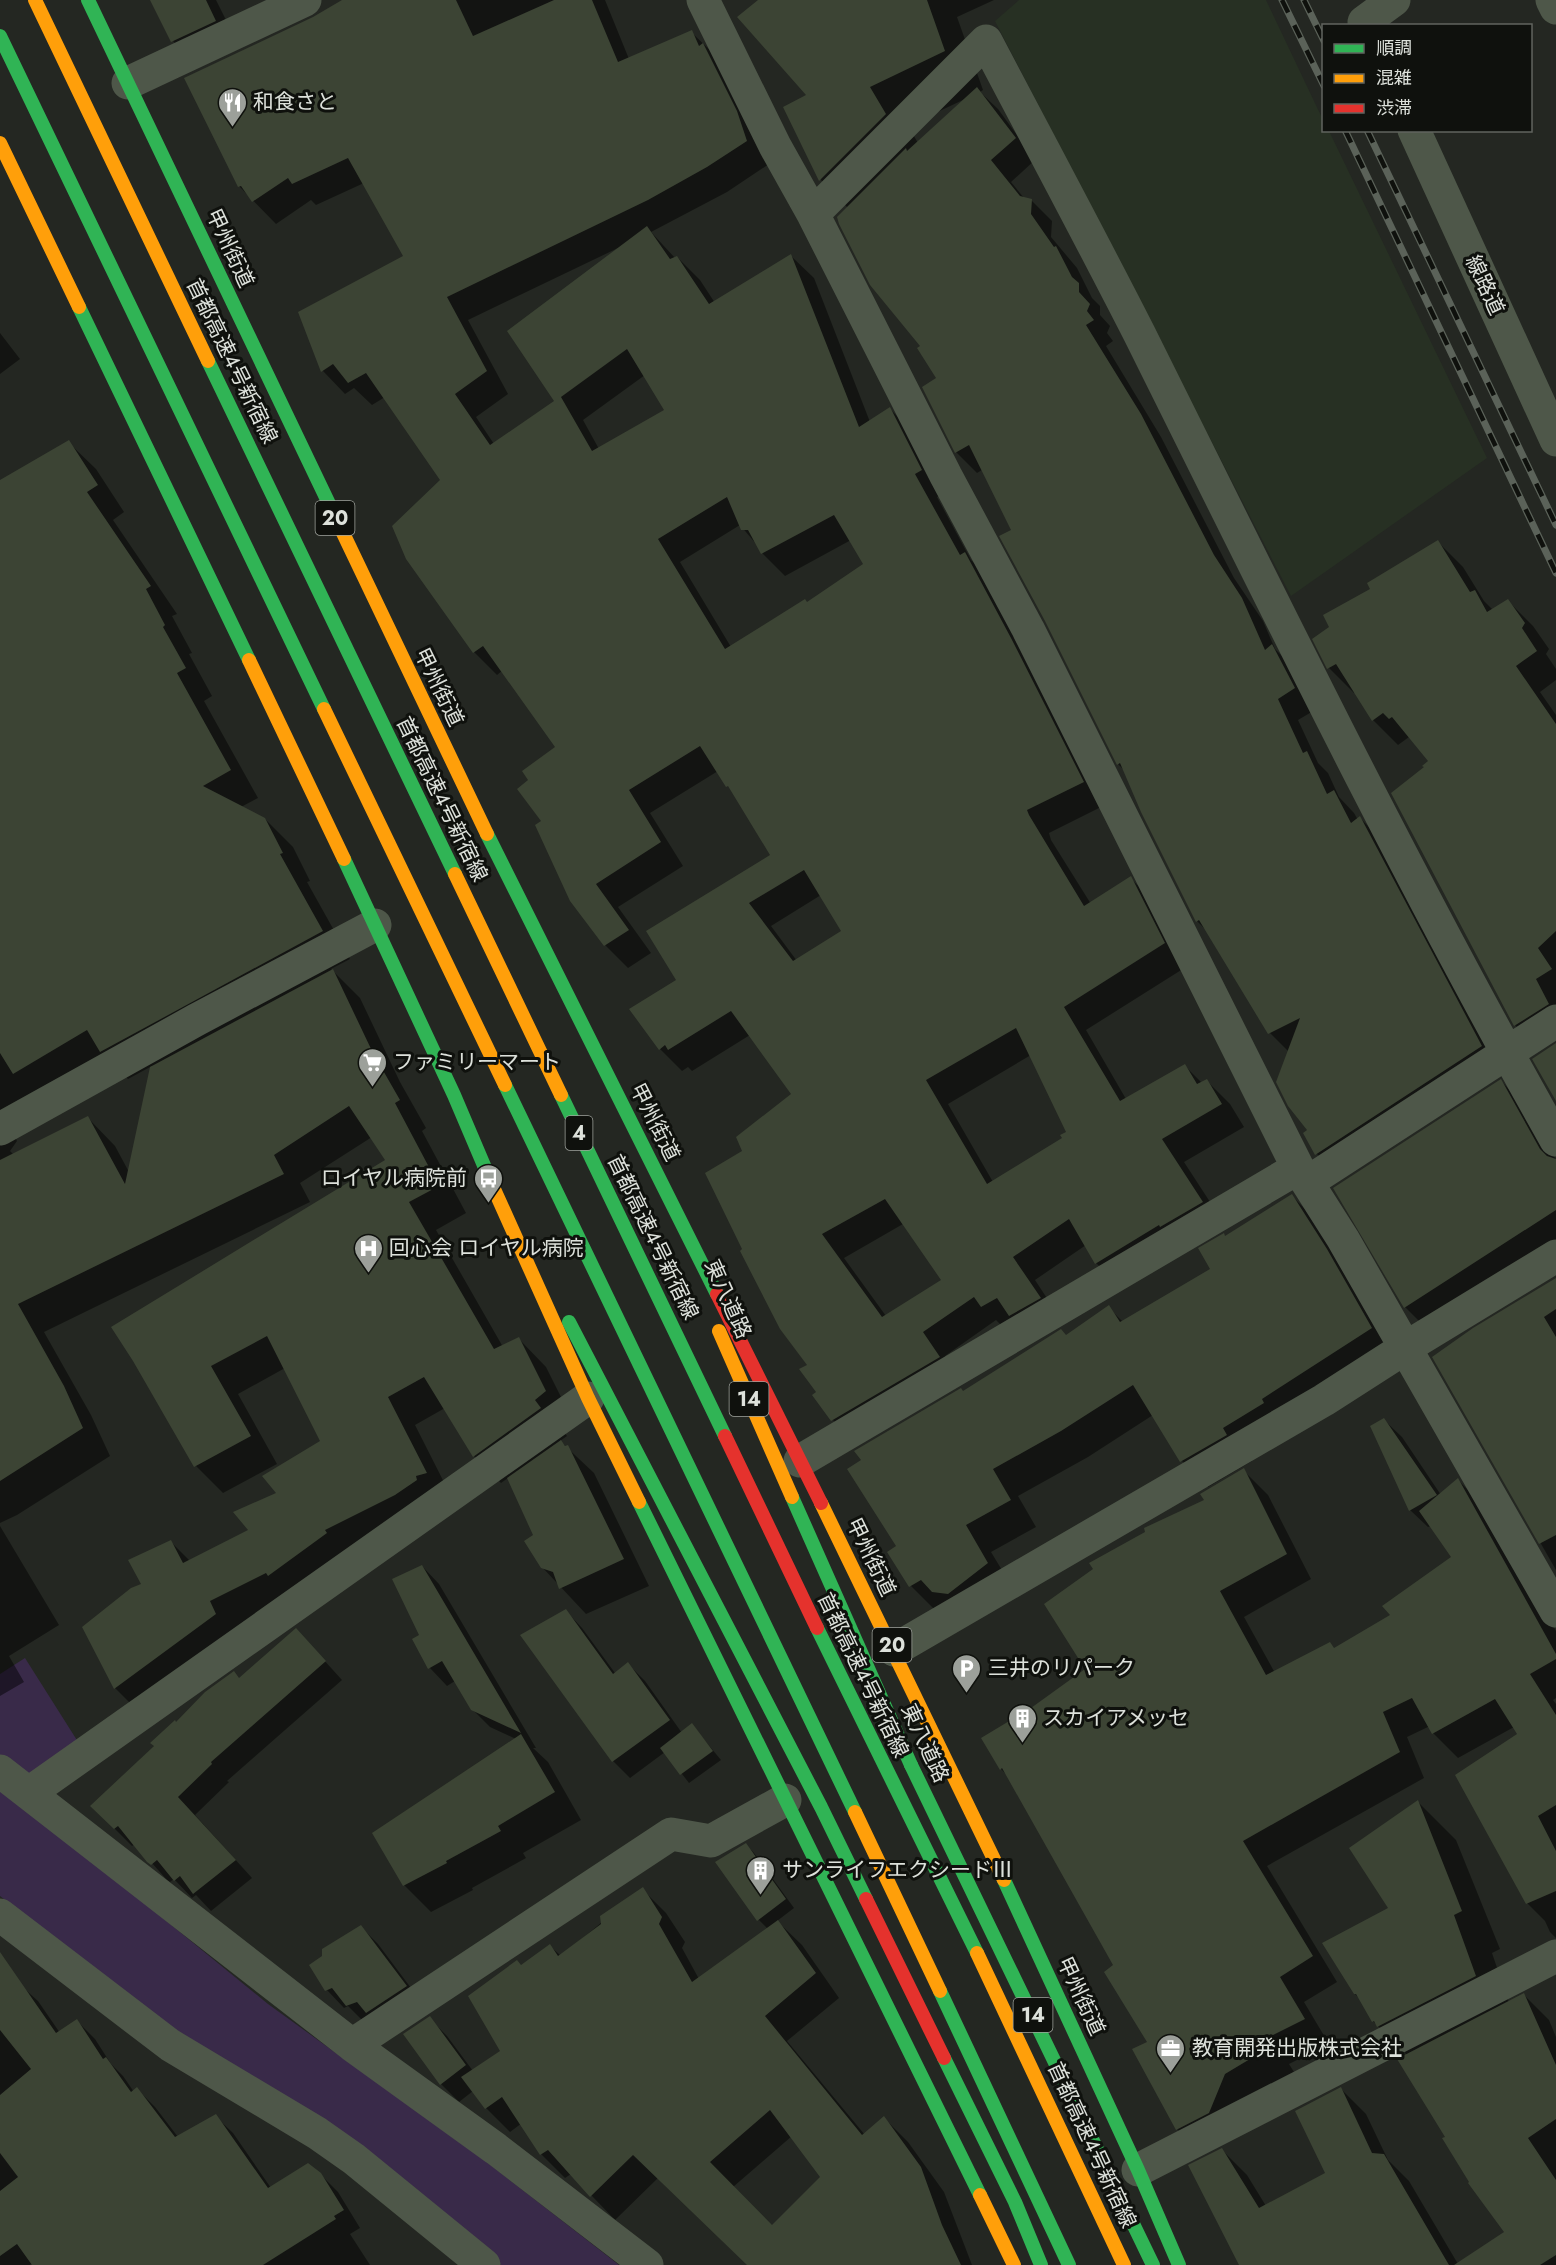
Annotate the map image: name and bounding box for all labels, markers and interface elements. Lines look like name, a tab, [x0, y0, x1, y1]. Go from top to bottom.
legend	[1322, 24, 1532, 132]
text: 順調	[1376, 35, 1412, 61]
text: 混雑	[1376, 65, 1412, 91]
restaurant icon: 和食さと	[216, 86, 248, 128]
place label: 和食さと	[253, 87, 337, 117]
text: 渋滞	[1376, 95, 1412, 121]
street label: 甲州街道	[199, 204, 261, 292]
street label: 線路道	[1458, 250, 1512, 320]
street label: 首都高速4号新宿線	[179, 273, 285, 449]
road number: 20	[316, 501, 354, 535]
street label: 甲州街道	[407, 643, 471, 731]
street label: 首都高速4号新宿線	[389, 711, 495, 887]
supermarket icon: ファミリーマート	[356, 1046, 388, 1088]
place label: ファミリーマート	[393, 1047, 561, 1077]
street label: 甲州街道	[623, 1078, 687, 1166]
road number: 4	[566, 1116, 592, 1150]
street label: 首都高速4号新宿線	[600, 1149, 706, 1325]
bus stop icon: ロイヤル病院前	[472, 1162, 504, 1204]
place label: ロイヤル病院前	[321, 1163, 467, 1193]
hospital icon: 回心会 ロイヤル病院	[352, 1232, 384, 1274]
place label: 回心会 ロイヤル病院	[389, 1233, 584, 1263]
street label: 東八道路	[697, 1255, 759, 1343]
road number: 14	[730, 1382, 768, 1416]
street label: 甲州街道	[839, 1513, 903, 1601]
street label: 首都高速4号新宿線	[810, 1587, 916, 1763]
road number: 20	[872, 1628, 912, 1662]
parking icon: 三井のリパーク	[951, 1652, 983, 1694]
place label: 三井のリパーク	[988, 1653, 1135, 1683]
street label: 東八道路	[894, 1699, 956, 1787]
building icon: スカイアメッセ	[1006, 1702, 1038, 1744]
place label: スカイアメッセ	[1043, 1703, 1189, 1733]
building icon: サンライフエクシードⅢ	[745, 1854, 777, 1896]
place label: サンライフエクシードⅢ	[782, 1855, 1013, 1885]
street label: 甲州街道	[1050, 1952, 1112, 2040]
road number: 14	[1014, 1998, 1052, 2032]
office icon: 教育開発出版株式会社	[1155, 2032, 1187, 2074]
place label: 教育開発出版株式会社	[1192, 2033, 1402, 2063]
street label: 首都高速4号新宿線	[1040, 2057, 1144, 2233]

